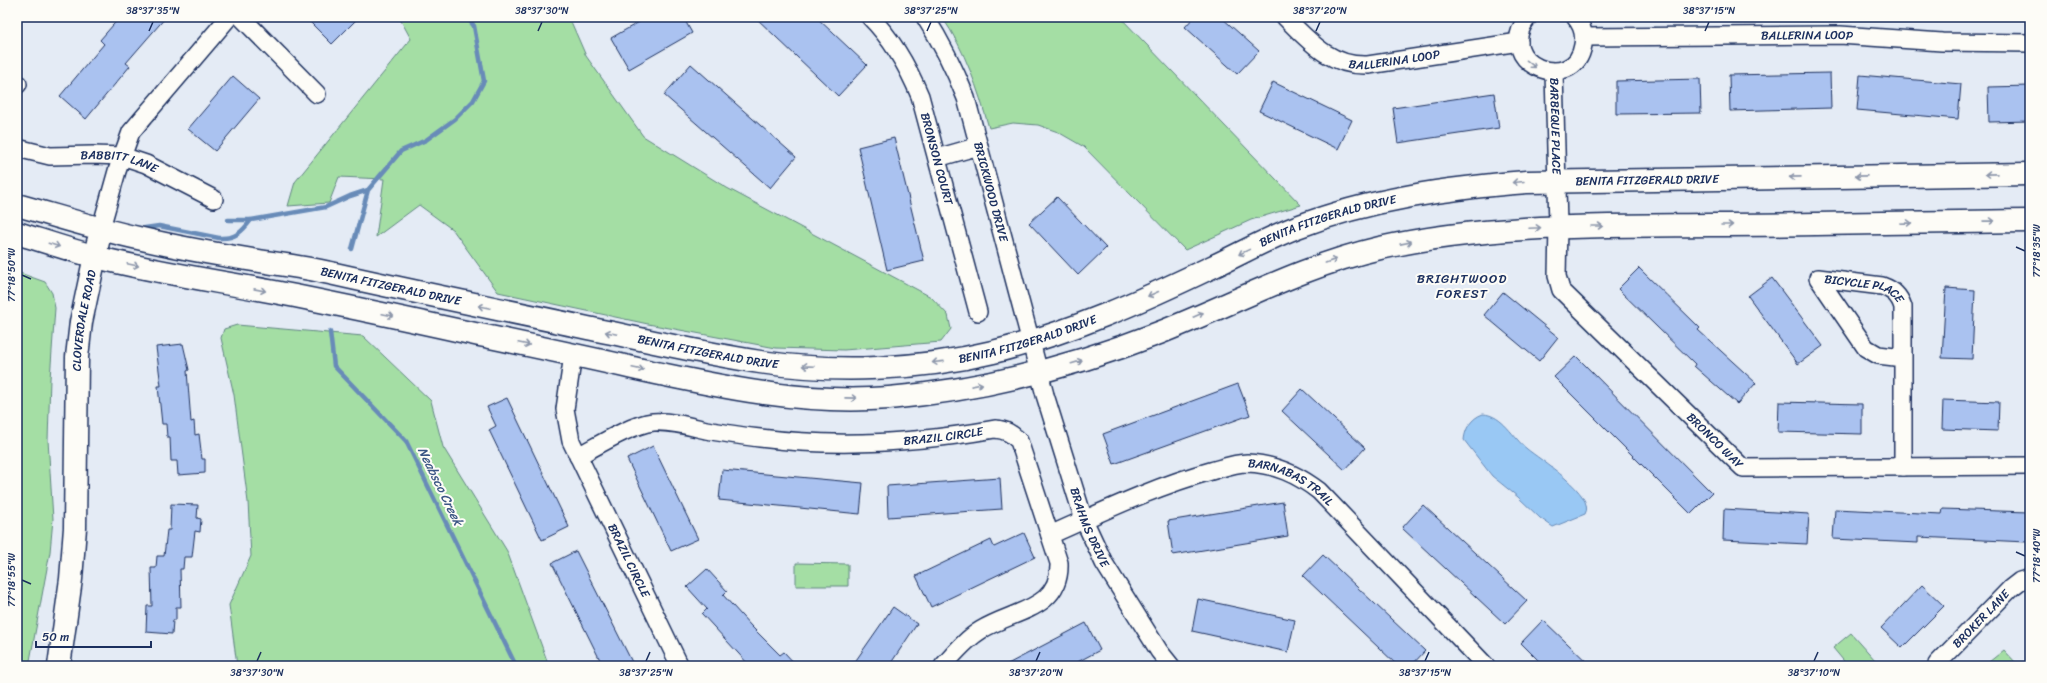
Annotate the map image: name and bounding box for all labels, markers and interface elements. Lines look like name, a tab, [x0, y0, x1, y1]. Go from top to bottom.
text: 38°37'35"N	[126, 2, 180, 20]
text: 38°37'30"N	[515, 2, 569, 20]
text: 38°37'25"N	[904, 2, 958, 20]
text: 38°37'20"N	[1293, 2, 1347, 20]
text: 38°37'15"N	[1683, 2, 1735, 20]
street label: BALLERINA LOOP	[1761, 24, 1854, 47]
street label: BALLERINA LOOP	[1347, 43, 1442, 76]
one-way arrow	[1526, 59, 1537, 68]
street label: BARBEQUE PLACE	[1543, 77, 1568, 176]
street label: BRONSON COURT	[914, 110, 960, 208]
street label: BRICKWOOD DRIVE	[967, 139, 1015, 245]
street label: BABBITT LANE	[80, 144, 163, 180]
street label: BENITA FITZGERALD DRIVE	[1575, 168, 1720, 192]
one-way arrow	[1985, 171, 1998, 178]
one-way arrow	[1855, 172, 1868, 180]
one-way arrow	[1789, 173, 1802, 181]
one-way arrow	[1512, 179, 1525, 186]
street label: BENITA FITZGERALD DRIVE	[1255, 188, 1399, 253]
one-way arrow	[1982, 217, 1995, 225]
one-way arrow	[1899, 219, 1912, 227]
one-way arrow	[1720, 221, 1733, 229]
one-way arrow	[1590, 222, 1603, 230]
one-way arrow	[1528, 224, 1541, 231]
text: 77°18'35"W	[2028, 224, 2046, 278]
one-way arrow	[1399, 239, 1412, 247]
one-way arrow	[48, 242, 61, 249]
text: 77°18'50"W	[3, 248, 21, 302]
one-way arrow	[1238, 249, 1250, 256]
one-way arrow	[1324, 257, 1336, 265]
street label: BENITA FITZGERALD DRIVE	[319, 260, 465, 312]
one-way arrow	[126, 262, 139, 270]
street label: CLOVERDALE ROAD	[66, 267, 103, 371]
district label: BRIGHTWOOD FOREST	[1417, 267, 1507, 305]
street label: BICYCLE PLACE	[1823, 268, 1911, 308]
one-way arrow	[254, 286, 267, 294]
one-way arrow	[1148, 291, 1160, 298]
one-way arrow	[478, 302, 491, 310]
street label: BENITA FITZGERALD DRIVE	[957, 308, 1101, 370]
one-way arrow	[1192, 311, 1204, 319]
one-way arrow	[381, 312, 394, 320]
one-way arrow	[605, 328, 618, 336]
street label: BENITA FITZGERALD DRIVE	[636, 328, 781, 375]
one-way arrow	[518, 341, 531, 349]
one-way arrow	[932, 358, 945, 366]
one-way arrow	[1070, 358, 1083, 365]
one-way arrow	[802, 363, 815, 370]
one-way arrow	[632, 365, 645, 373]
one-way arrow	[970, 381, 983, 389]
one-way arrow	[844, 394, 857, 402]
street label: BRONCO WAY	[1681, 407, 1749, 474]
street label: BRAZIL CIRCLE	[903, 420, 986, 452]
water label: Neabsco Creek	[412, 443, 471, 531]
street label: BARNABAS TRAIL	[1247, 452, 1339, 512]
street label: BRAHMS DRIVE	[1063, 485, 1116, 573]
street label: BRAZIL CIRCLE	[602, 520, 657, 603]
text: 77°18'40"W	[2028, 529, 2046, 583]
text: 77°18'55"W	[3, 553, 21, 607]
street label: BROKER LANE	[1947, 583, 2016, 653]
scale bar	[36, 623, 151, 649]
text: 50 m	[42, 626, 69, 648]
text: 38°37'30"N	[230, 664, 284, 682]
text: 38°37'25"N	[619, 664, 673, 682]
text: 38°37'20"N	[1009, 664, 1063, 682]
text: 38°37'15"N	[1399, 664, 1451, 682]
text: 38°37'10"N	[1788, 664, 1840, 682]

